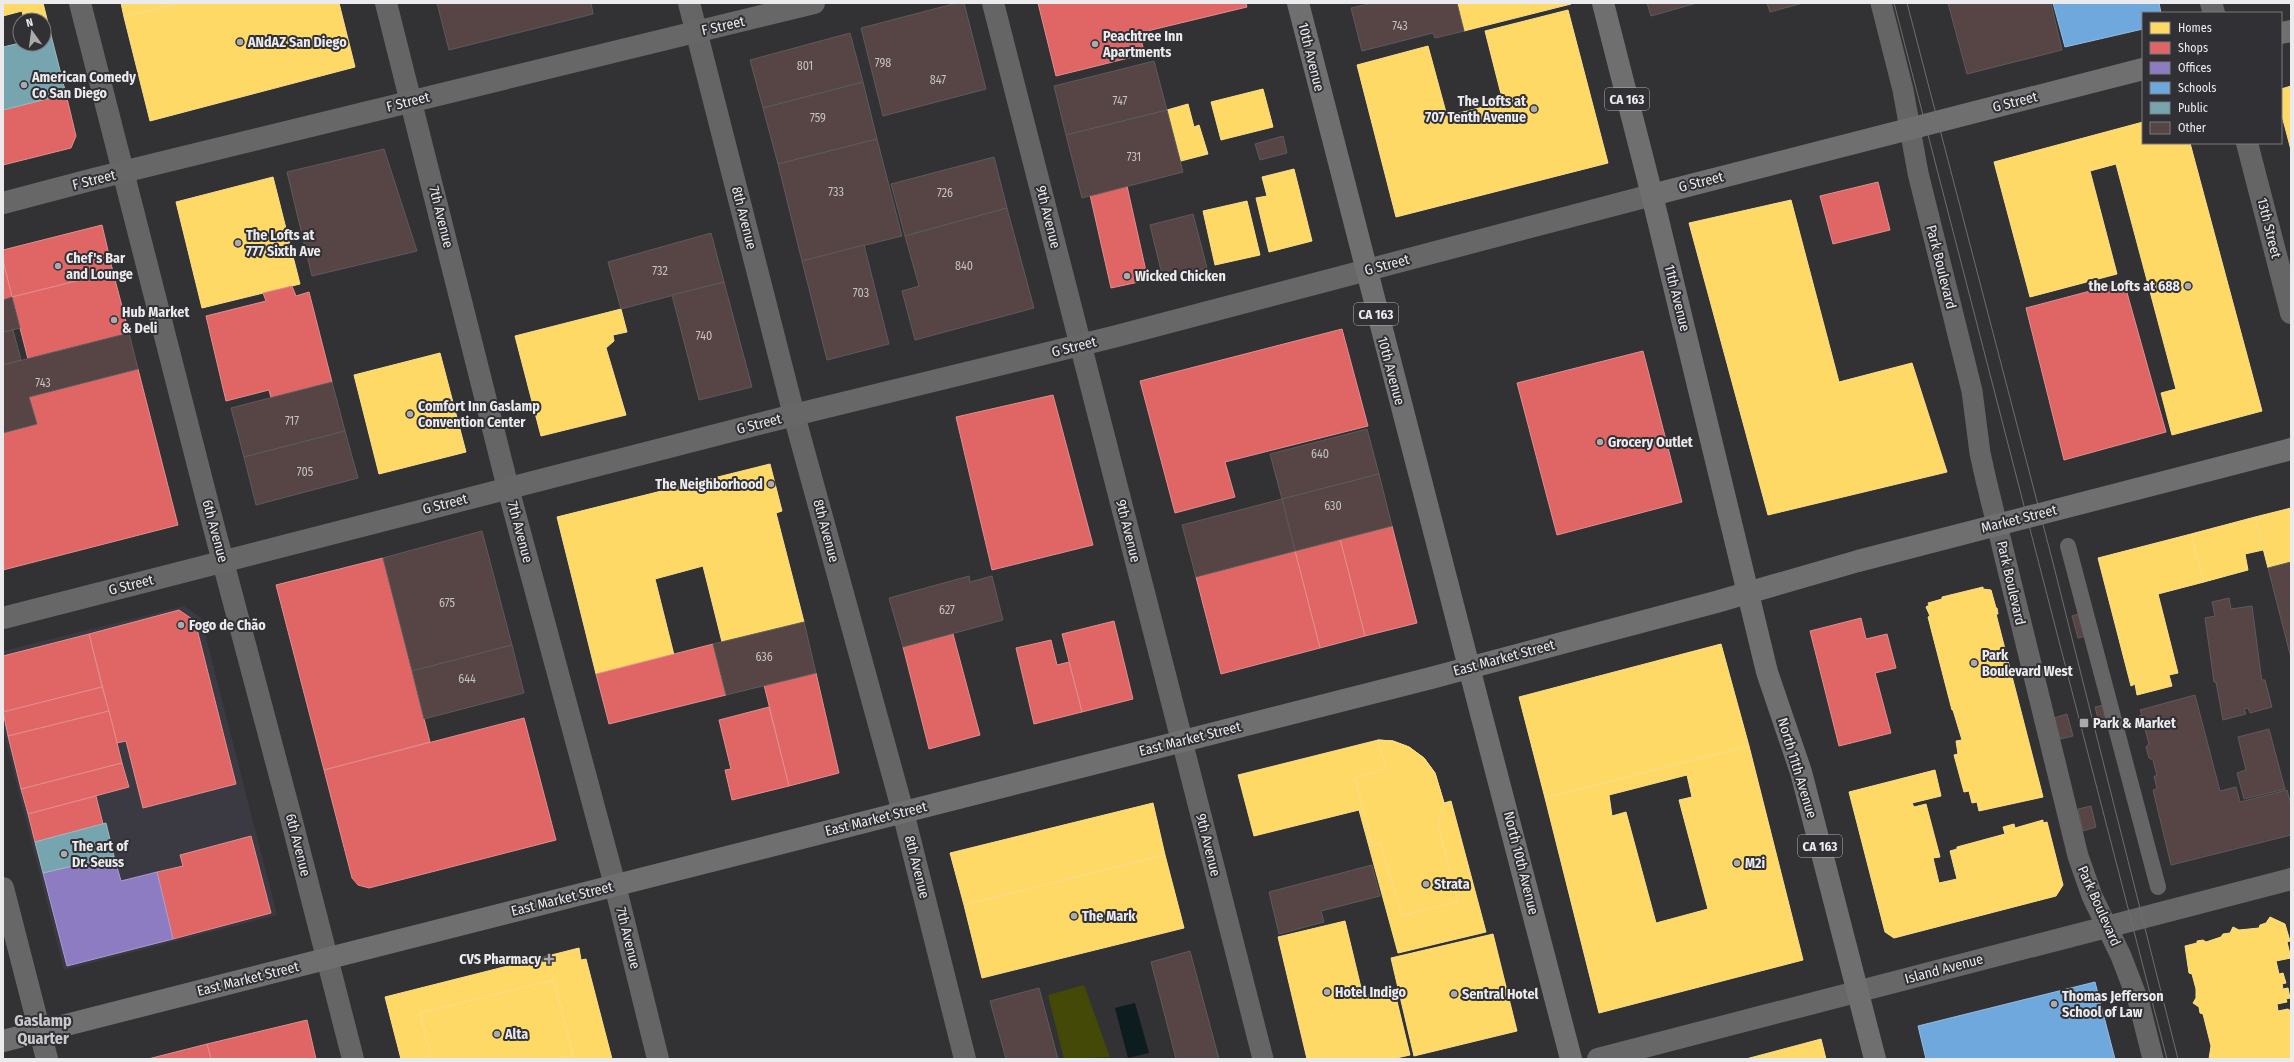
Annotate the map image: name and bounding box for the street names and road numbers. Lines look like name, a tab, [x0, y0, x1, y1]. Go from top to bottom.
street label: F Street	[700, 13, 747, 39]
street label: 10th Avenue	[1294, 21, 1328, 93]
street label: F Street	[385, 88, 432, 116]
road number: CA 163	[1605, 88, 1649, 110]
street label: G Street	[1991, 88, 2040, 116]
street label: F Street	[71, 166, 118, 194]
street label: G Street	[1677, 168, 1726, 196]
street label: 7th Avenue	[425, 184, 457, 250]
street label: 9th Avenue	[1032, 184, 1064, 250]
street label: 8th Avenue	[728, 185, 760, 251]
street label: 13th Street	[2253, 196, 2285, 260]
street label: Park Boulevard	[1922, 223, 1960, 311]
street label: G Street	[1363, 251, 1412, 279]
street label: 11th Avenue	[1661, 263, 1693, 333]
road number: CA 163	[1354, 303, 1398, 325]
street label: G Street	[1050, 333, 1099, 361]
street label: 10th Avenue	[1374, 335, 1408, 407]
street label: G Street	[735, 410, 784, 438]
street label: G Street	[421, 490, 470, 518]
street label: 6th Avenue	[198, 498, 232, 564]
street label: 8th Avenue	[809, 498, 843, 564]
street label: 9th Avenue	[1112, 498, 1144, 564]
street label: 7th Avenue	[504, 499, 536, 565]
street label: Market Street	[1979, 501, 2059, 537]
street label: Park Boulevard	[1993, 539, 2029, 627]
street label: G Street	[107, 571, 156, 599]
street label: East Market Street	[1451, 636, 1557, 680]
street label: North 11th Avenue	[1774, 716, 1820, 820]
street label: East Market Street	[1137, 718, 1243, 760]
street label: East Market Street	[823, 798, 929, 840]
street label: North 10th Avenue	[1500, 809, 1542, 917]
street label: 6th Avenue	[282, 812, 314, 878]
street label: 9th Avenue	[1192, 812, 1224, 878]
street label: 8th Avenue	[901, 834, 933, 900]
road number: CA 163	[1798, 835, 1842, 857]
street label: Park Boulevard	[2074, 863, 2124, 949]
street label: East Market Street	[509, 878, 615, 920]
street label: 7th Avenue	[612, 905, 644, 971]
street label: Island Avenue	[1903, 950, 1985, 988]
street label: East Market Street	[195, 958, 301, 1000]

